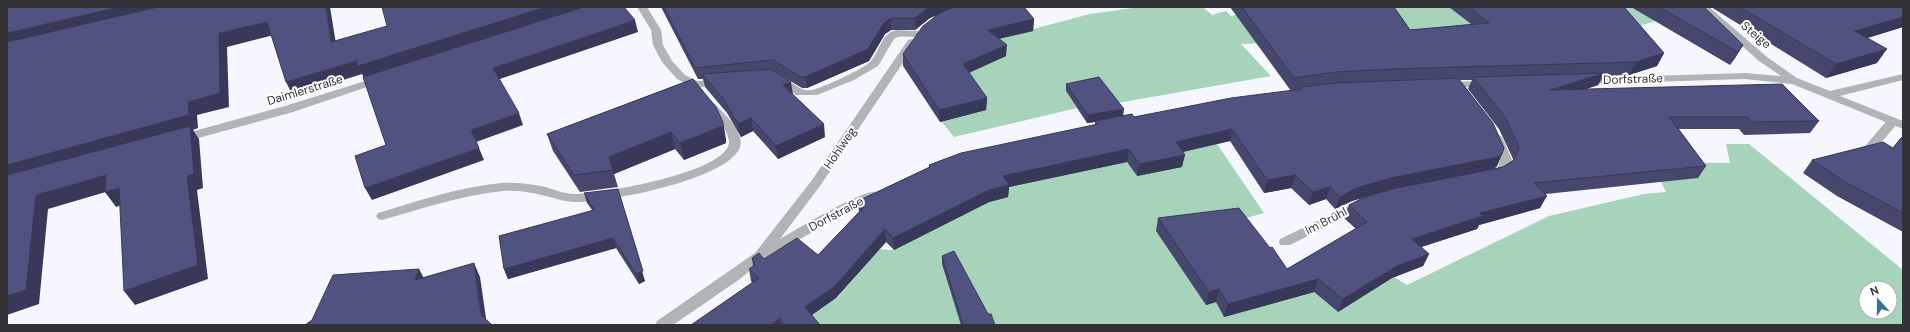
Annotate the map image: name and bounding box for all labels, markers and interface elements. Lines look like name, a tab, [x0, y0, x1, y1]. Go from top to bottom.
street label: Steige	[1738, 18, 1774, 52]
street label: Dorfstraße	[1603, 70, 1663, 88]
street label: Daimlerstraße	[265, 71, 345, 109]
street label: Hohlweg	[820, 124, 860, 172]
street label: Dorfstraße	[806, 193, 866, 235]
street label: Im Brühl	[1302, 204, 1350, 238]
north arrow	[1858, 280, 1898, 320]
text: N	[1868, 283, 1881, 299]

